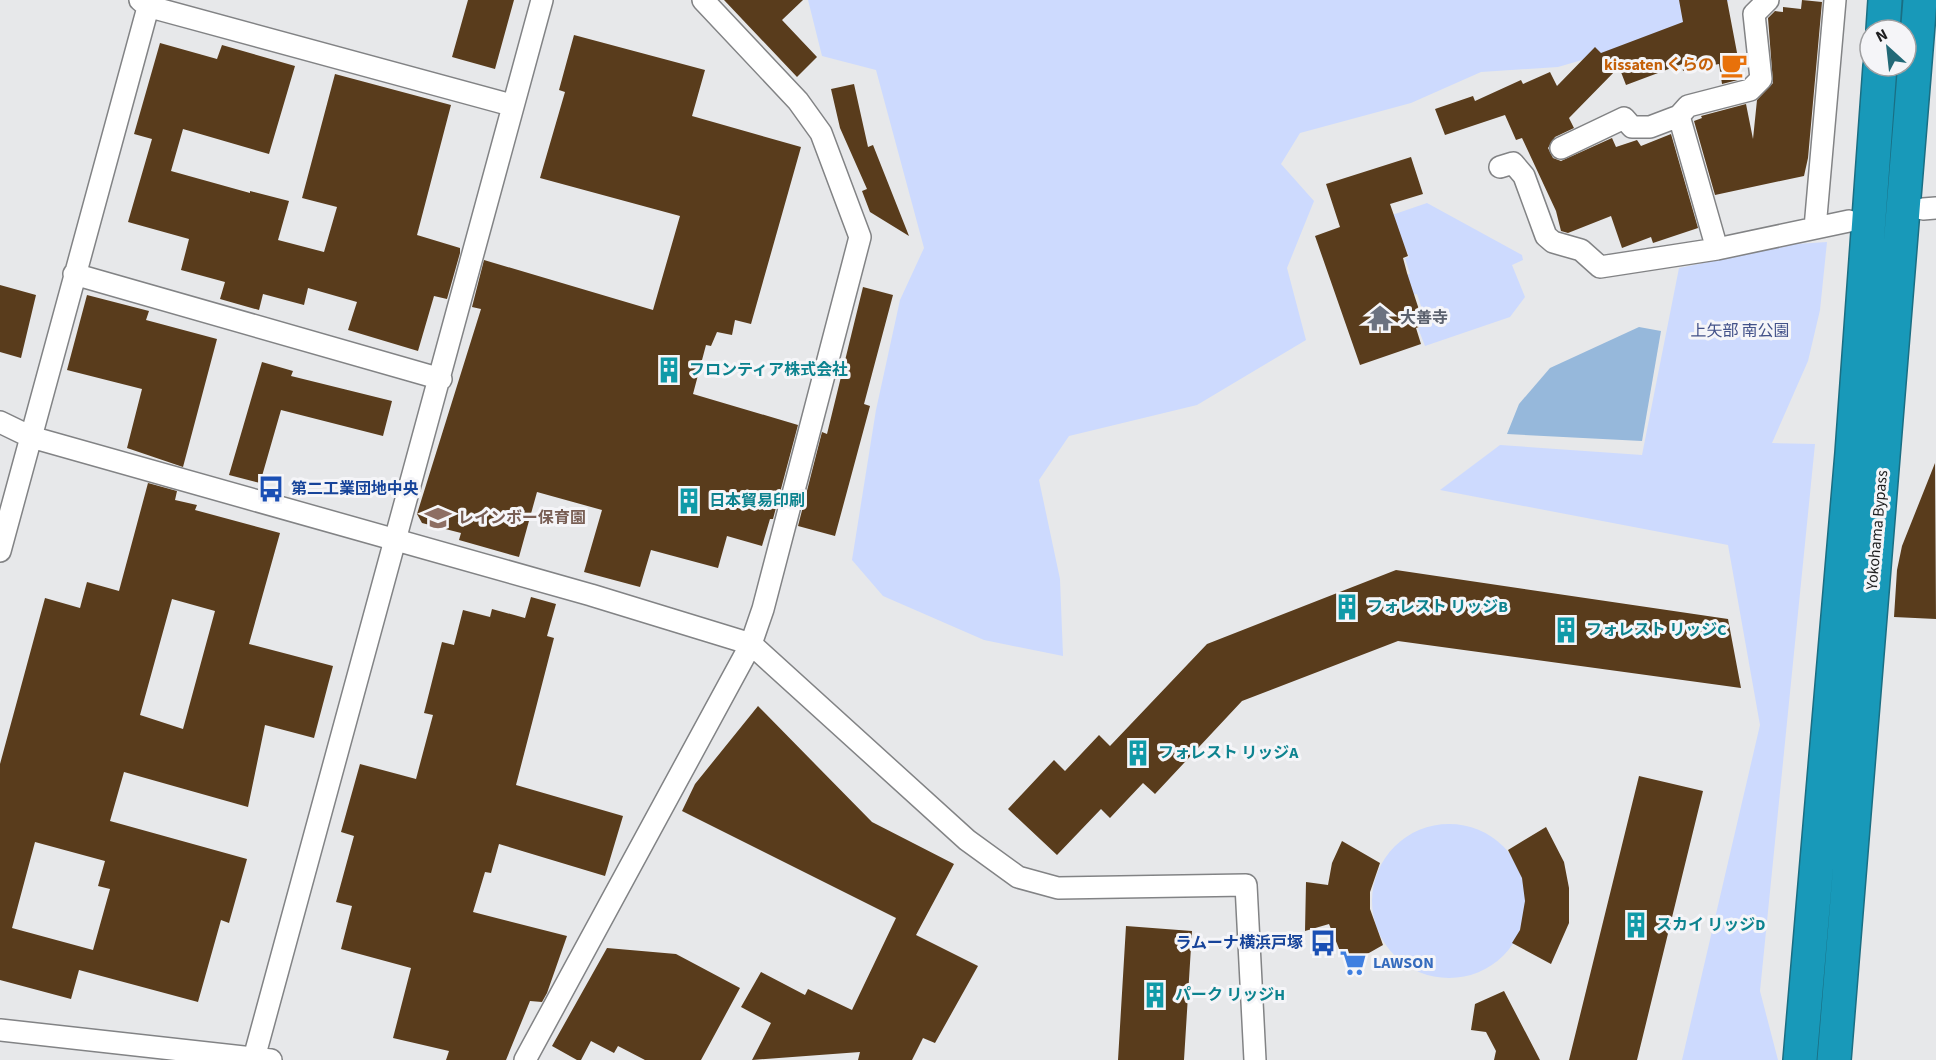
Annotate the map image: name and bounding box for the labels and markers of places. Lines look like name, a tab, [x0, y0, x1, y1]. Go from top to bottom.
cafe icon: kissaten くらの	[1719, 50, 1749, 80]
place label: kissaten くらの	[1604, 54, 1714, 76]
temple icon: 大善寺	[1365, 303, 1395, 333]
place label: 大善寺	[1400, 307, 1448, 329]
building icon: フロンティア株式会社	[654, 355, 684, 385]
place label: フロンティア株式会社	[689, 359, 848, 381]
bus stop icon: 第二工業団地中央	[256, 474, 286, 504]
place label: 第二工業団地中央	[291, 478, 419, 500]
building icon: 日本貿易印刷	[674, 486, 704, 516]
place label: 日本貿易印刷	[709, 490, 805, 512]
school or university icon: レインボー保育園	[423, 503, 453, 533]
place label: レインボー保育園	[458, 507, 586, 529]
building icon: フォレスト リッジB	[1332, 592, 1362, 622]
place label: フォレスト リッジB	[1367, 596, 1508, 618]
building icon: フォレスト リッジC	[1551, 615, 1581, 645]
place label: フォレスト リッジC	[1586, 619, 1727, 641]
building icon: フォレスト リッジA	[1123, 738, 1153, 768]
place label: フォレスト リッジA	[1158, 742, 1299, 764]
building icon: スカイ リッジD	[1621, 910, 1651, 940]
place label: スカイ リッジD	[1656, 914, 1765, 936]
bus stop icon: ラムーナ横浜戸塚	[1308, 928, 1338, 958]
place label: ラムーナ横浜戸塚	[1175, 932, 1303, 954]
supermarket icon: LAWSON	[1338, 948, 1368, 978]
place label: LAWSON	[1373, 952, 1434, 974]
building icon: パーク リッジH	[1140, 980, 1170, 1010]
place label: パーク リッジH	[1175, 984, 1285, 1006]

